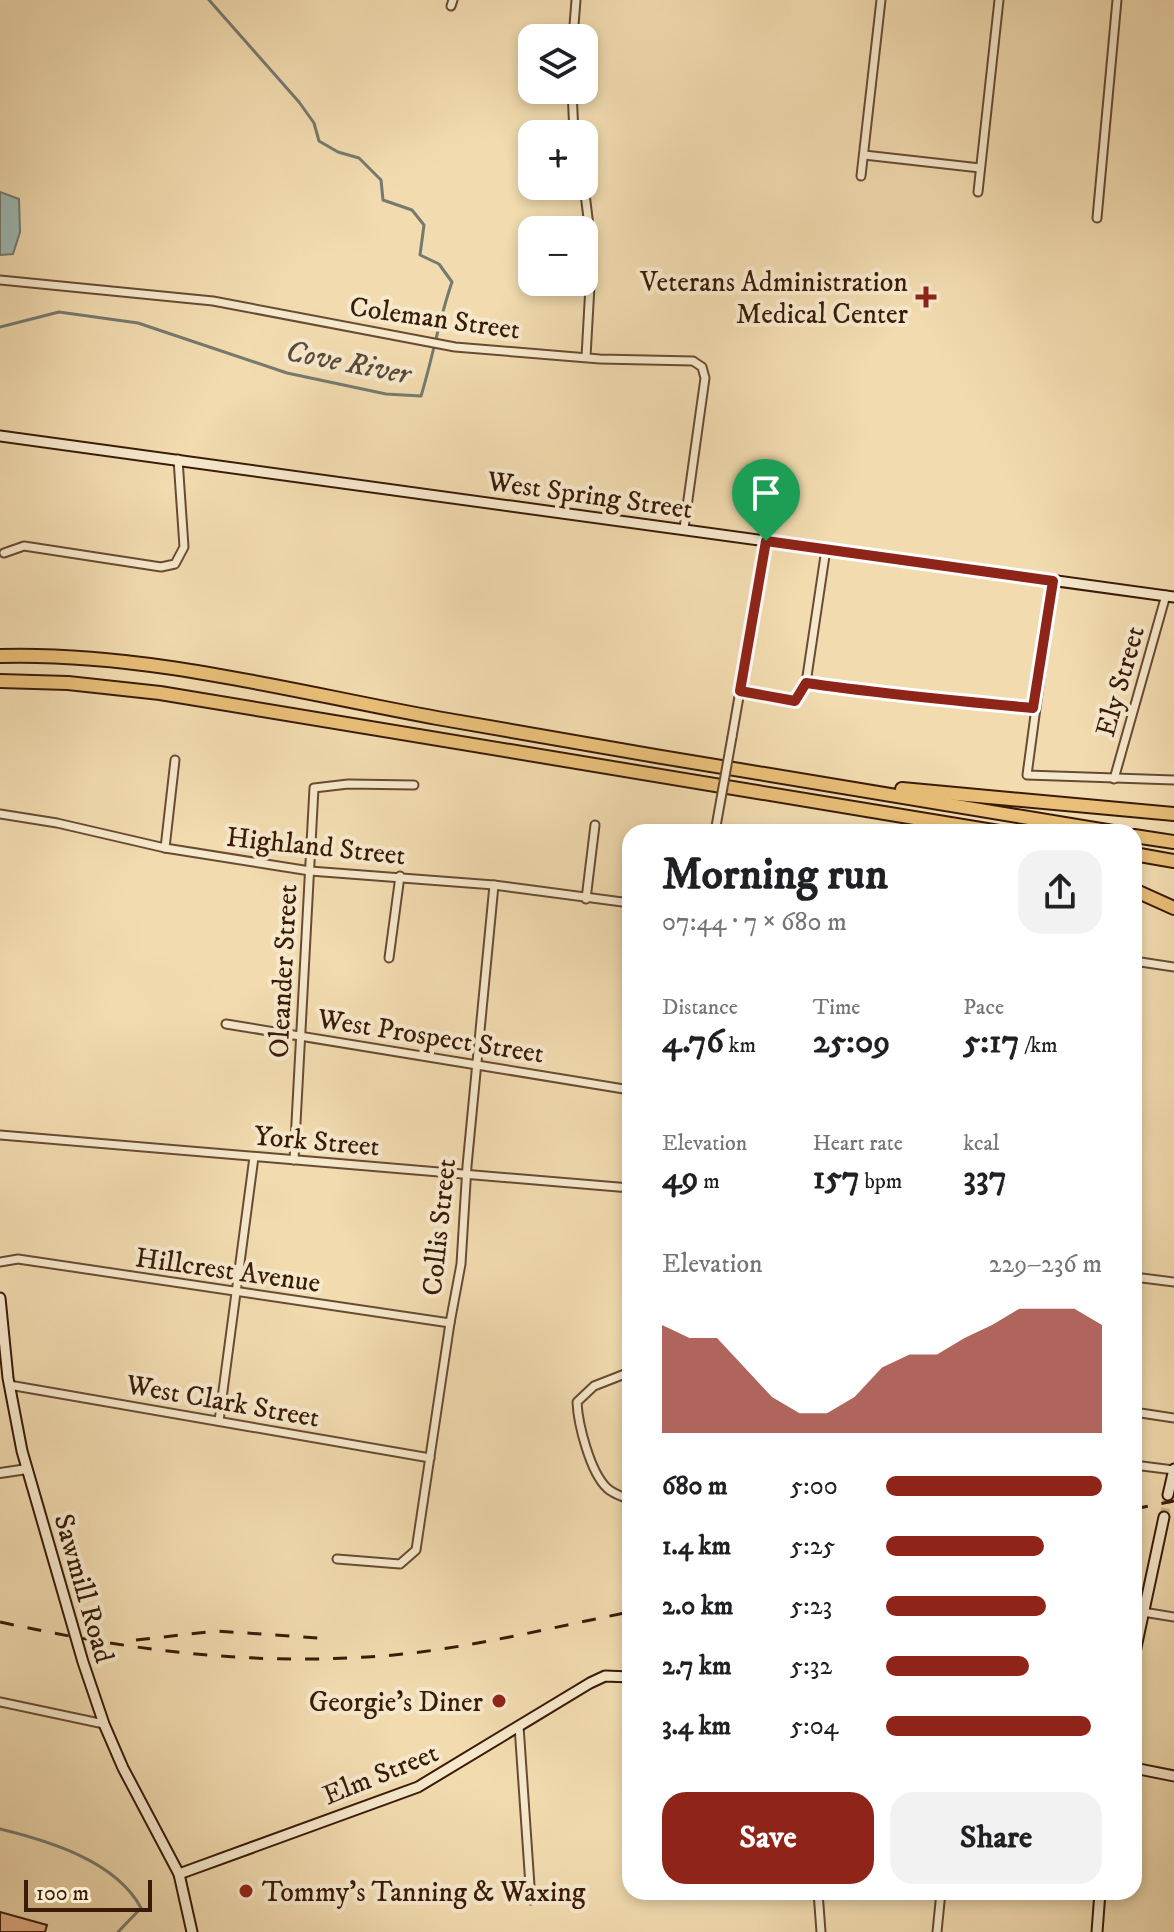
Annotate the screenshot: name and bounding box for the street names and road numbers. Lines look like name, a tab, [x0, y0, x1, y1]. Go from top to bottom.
street label: Coleman Street	[347, 289, 522, 348]
street label: West Spring Street	[484, 464, 695, 527]
street label: Ely Street	[1088, 622, 1153, 741]
street label: Highland Street	[224, 820, 407, 873]
street label: Oleander Street	[261, 883, 306, 1059]
street label: West Prospect Street	[314, 1001, 547, 1072]
street label: York Street	[253, 1119, 381, 1164]
street label: Collis Street	[415, 1157, 464, 1297]
street label: Hillcrest Avenue	[133, 1240, 323, 1301]
street label: West Clark Street	[122, 1367, 322, 1436]
street label: Sawmill Road	[46, 1510, 122, 1667]
street label: Elm Street	[318, 1735, 443, 1813]

